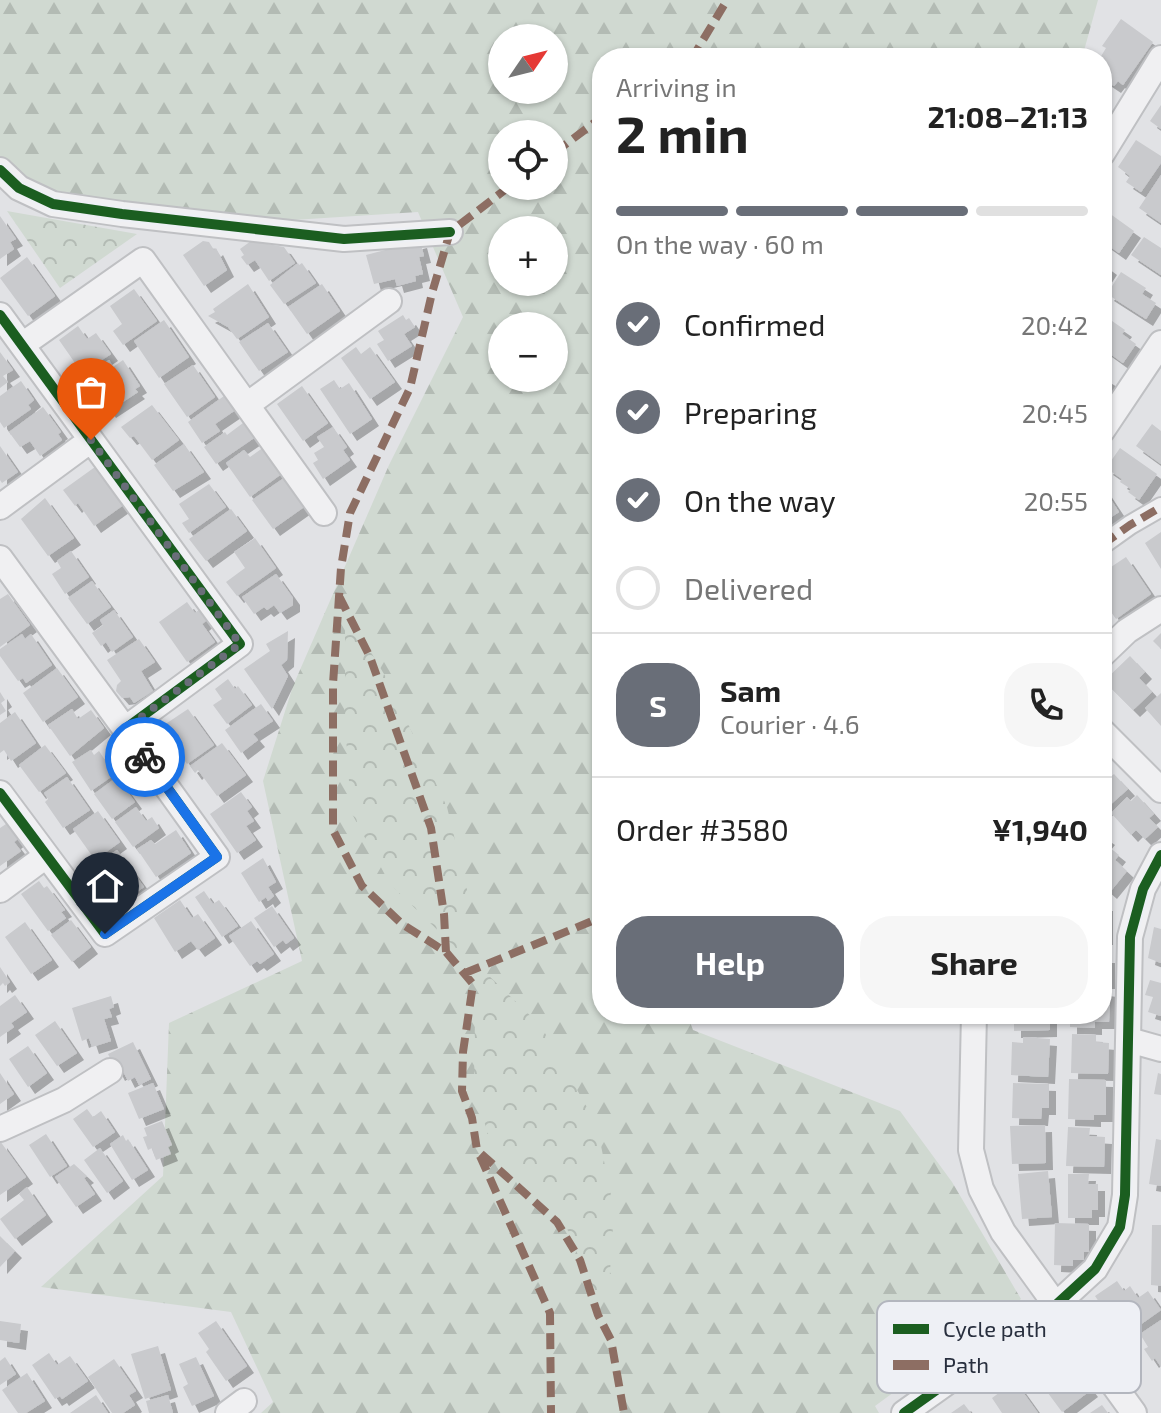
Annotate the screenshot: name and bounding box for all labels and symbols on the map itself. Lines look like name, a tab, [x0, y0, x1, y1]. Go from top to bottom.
north arrow	[488, 24, 568, 104]
pin	[57, 358, 125, 440]
courier	[105, 717, 185, 797]
pin	[71, 852, 139, 934]
legend	[877, 1301, 1141, 1393]
text: Cycle path	[943, 1315, 1047, 1341]
text: Path	[943, 1351, 989, 1377]

